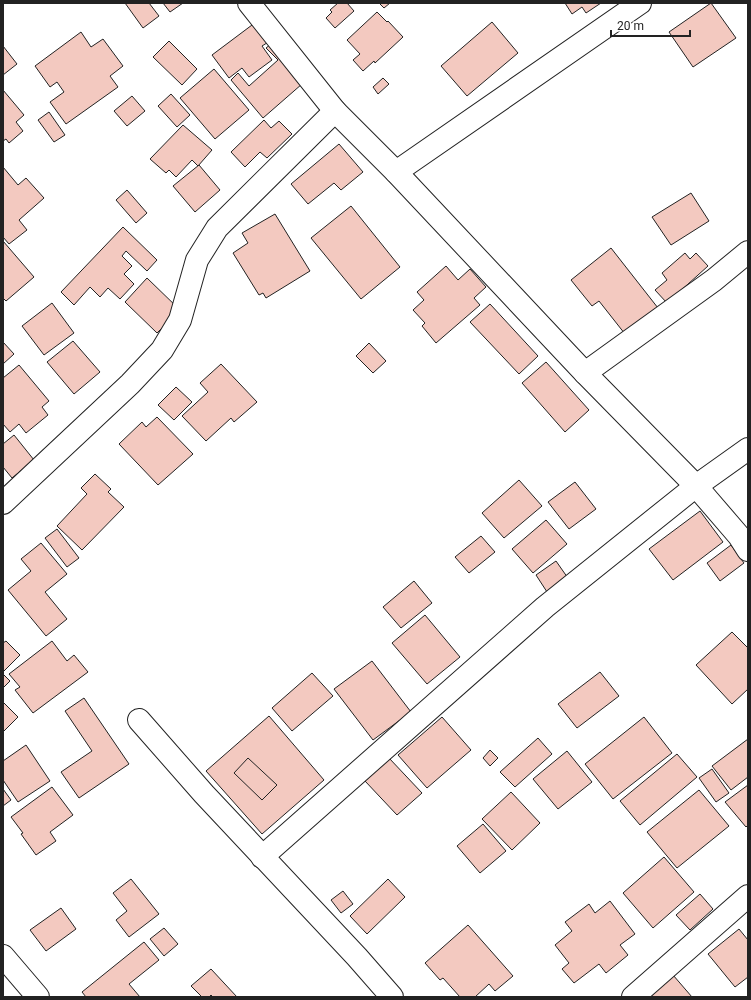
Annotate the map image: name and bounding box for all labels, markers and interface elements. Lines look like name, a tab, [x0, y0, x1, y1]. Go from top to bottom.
scale bar	[611, 12, 690, 38]
text: 20 m	[617, 19, 644, 33]

